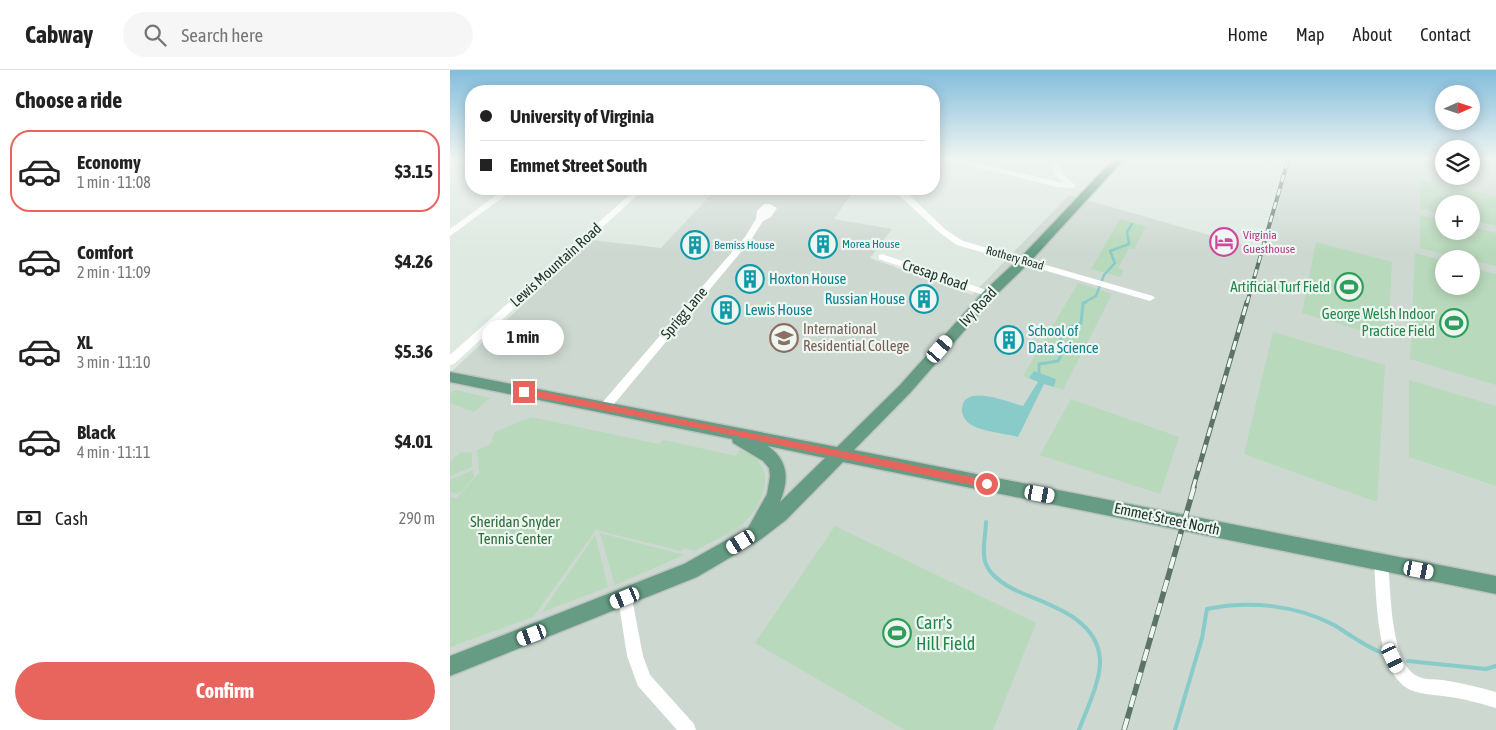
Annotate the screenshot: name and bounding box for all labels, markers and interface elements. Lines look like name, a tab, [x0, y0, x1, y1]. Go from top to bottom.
search box	[123, 12, 473, 57]
text: Cabway	[25, 21, 93, 48]
icon: search	[141, 21, 169, 49]
text: Search here	[181, 24, 263, 46]
text: Home	[1228, 24, 1268, 45]
text: Map	[1296, 24, 1325, 45]
text: About	[1353, 24, 1392, 45]
text: Contact	[1420, 24, 1471, 45]
north arrow	[1435, 85, 1480, 130]
map controls	[1435, 85, 1480, 295]
text: Choose a ride	[15, 87, 122, 113]
text: University of Virginia	[510, 105, 654, 127]
button: layers	[1435, 140, 1480, 185]
icon: car	[17, 149, 62, 194]
text: Economy	[77, 151, 141, 173]
text: Emmet Street South	[510, 154, 647, 176]
text: $3.15	[395, 160, 433, 182]
text: 1 min · 11:08	[77, 173, 151, 191]
button: +	[1435, 195, 1480, 240]
street label: Lewis Mountain Road	[507, 219, 605, 310]
hotel icon: Virginia Guesthouse	[1209, 227, 1239, 257]
place label: Virginia Guesthouse	[1243, 228, 1295, 256]
building icon: Morea House	[808, 229, 838, 259]
building icon: Bemiss House	[680, 230, 710, 260]
place label: Morea House	[842, 237, 900, 251]
place label: Bemiss House	[714, 238, 775, 252]
icon: car	[17, 239, 62, 284]
text: Comfort	[77, 241, 133, 263]
street label: Rothery Road	[985, 243, 1045, 273]
text: $4.26	[395, 250, 433, 272]
button: −	[1435, 250, 1480, 295]
street label: Cresap Road	[900, 255, 970, 294]
text: 2 min · 11:09	[77, 263, 151, 281]
building icon: Hoxton House	[735, 264, 765, 294]
place label: Hoxton House	[769, 270, 847, 287]
sports icon: Artificial Turf Field	[1334, 272, 1364, 302]
place label: Artificial Turf Field	[1230, 278, 1330, 295]
street label: Sprigg Lane	[657, 283, 710, 342]
building icon: Russian House	[909, 284, 939, 314]
street label: Ivy Road	[955, 284, 1000, 330]
place label: Russian House	[825, 290, 905, 307]
building icon: Lewis House	[711, 295, 741, 325]
place label: Lewis House	[745, 301, 813, 318]
place label: George Welsh Indoor Practice Field	[1322, 305, 1436, 339]
sports icon: George Welsh Indoor Practice Field	[1439, 308, 1469, 338]
callout: 1 min	[483, 320, 565, 354]
place label: International Residential College	[803, 320, 910, 354]
place label: School of Data Science	[1028, 322, 1099, 356]
school or university icon: International Residential College	[769, 323, 799, 353]
building icon: School of Data Science	[994, 325, 1024, 355]
text: 1 min	[507, 328, 539, 346]
icon: car	[17, 329, 62, 374]
text: XL	[77, 331, 93, 353]
car	[924, 333, 955, 365]
text: $5.36	[395, 340, 433, 362]
text: 3 min · 11:10	[77, 353, 150, 371]
route end	[513, 381, 535, 403]
icon: car	[17, 419, 62, 464]
text: Black	[77, 421, 115, 443]
text: $4.01	[395, 430, 433, 452]
text: 4 min · 11:11	[77, 443, 150, 461]
route start	[976, 473, 998, 495]
car	[1023, 484, 1056, 504]
street label: Emmet Street North	[1113, 499, 1222, 538]
icon: cash	[15, 504, 43, 532]
text: Cash	[55, 507, 88, 529]
text: 290 m	[399, 509, 435, 527]
park label: Sheridan Snyder Tennis Center	[470, 513, 560, 547]
car	[724, 528, 757, 556]
car	[1402, 560, 1435, 580]
car	[608, 585, 641, 611]
place label: Carr's Hill Field	[916, 612, 975, 654]
sports icon: Carr's Hill Field	[882, 618, 912, 648]
car	[515, 623, 548, 647]
car	[1379, 641, 1406, 675]
button: Confirm	[15, 662, 435, 720]

